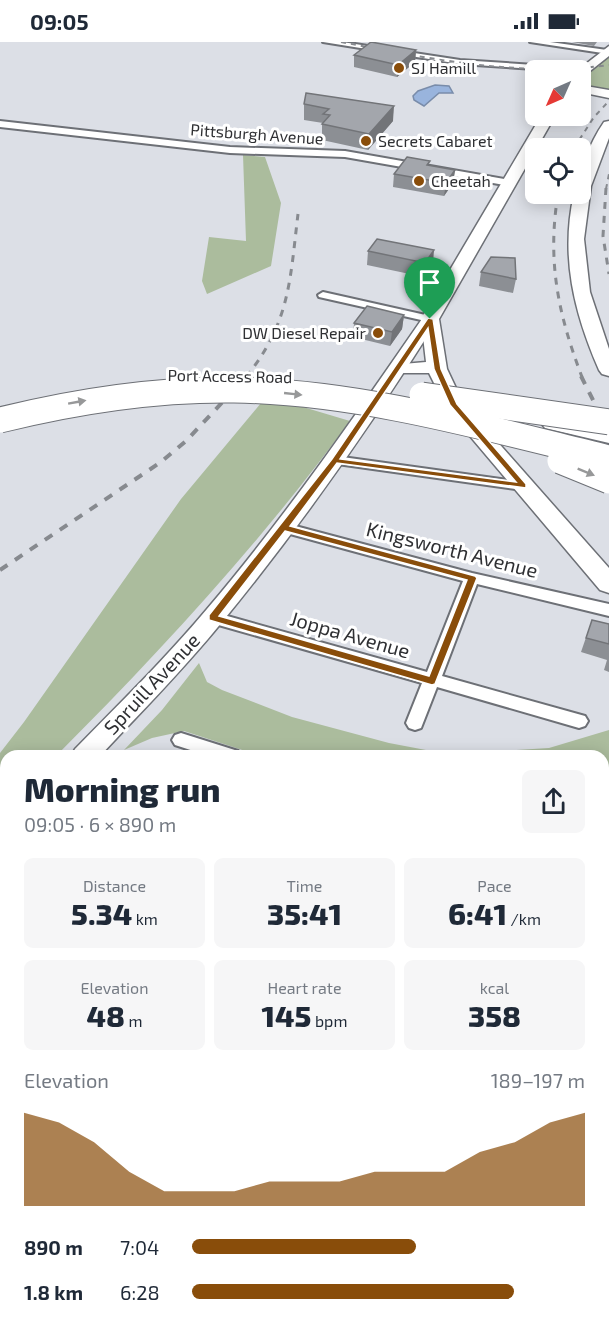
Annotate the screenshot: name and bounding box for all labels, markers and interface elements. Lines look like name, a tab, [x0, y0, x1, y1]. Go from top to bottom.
text: 09:05	[30, 8, 89, 34]
place label: SJ Hamill	[411, 58, 476, 77]
north arrow	[525, 60, 591, 126]
map controls	[525, 60, 591, 204]
marker: SJ Hamill	[392, 61, 406, 75]
street label: Pittsburgh Avenue	[190, 119, 324, 148]
place label: Secrets Cabaret	[378, 131, 493, 150]
marker: Secrets Cabaret	[359, 134, 373, 148]
button: locate	[525, 138, 591, 204]
place label: Cheetah	[431, 171, 491, 190]
marker: Cheetah	[412, 174, 426, 188]
pin	[404, 257, 455, 319]
icon: arrive	[413, 266, 446, 299]
place label: DW Diesel Repair	[242, 323, 367, 342]
marker: DW Diesel Repair	[371, 326, 385, 340]
street label: Port Access Road	[167, 365, 293, 386]
one-way arrow	[283, 389, 302, 399]
one-way arrow	[68, 397, 87, 406]
one-way arrow	[577, 468, 595, 477]
street label: Kingsworth Avenue	[364, 516, 540, 582]
street label: Joppa Avenue	[288, 606, 413, 663]
street label: Spruill Avenue	[98, 628, 204, 739]
text: Morning run	[24, 769, 221, 809]
button: share	[522, 770, 585, 833]
text: 09:05 · 6 × 890 m	[24, 812, 176, 836]
text: Distance	[83, 876, 146, 895]
text: Time	[287, 876, 322, 895]
text: Pace	[477, 876, 512, 895]
text: 5.34	[71, 895, 132, 931]
text: 35:41	[267, 895, 342, 931]
text: 6:41	[448, 895, 507, 931]
text: km	[132, 909, 158, 928]
text: /km	[507, 909, 541, 928]
text: Elevation	[81, 978, 148, 997]
text: Heart rate	[267, 978, 342, 997]
text: kcal	[480, 978, 509, 997]
text: 48	[86, 997, 125, 1033]
text: 145	[262, 997, 311, 1033]
text: 358	[468, 997, 521, 1033]
text: m	[125, 1011, 143, 1030]
text: bpm	[311, 1011, 347, 1030]
text: Elevation	[24, 1068, 109, 1092]
text: 189–197 m	[491, 1068, 585, 1092]
text: 890 m	[24, 1235, 83, 1259]
text: 7:04	[120, 1235, 159, 1259]
text: 1.8 km	[24, 1280, 83, 1304]
text: 6:28	[120, 1280, 160, 1304]

